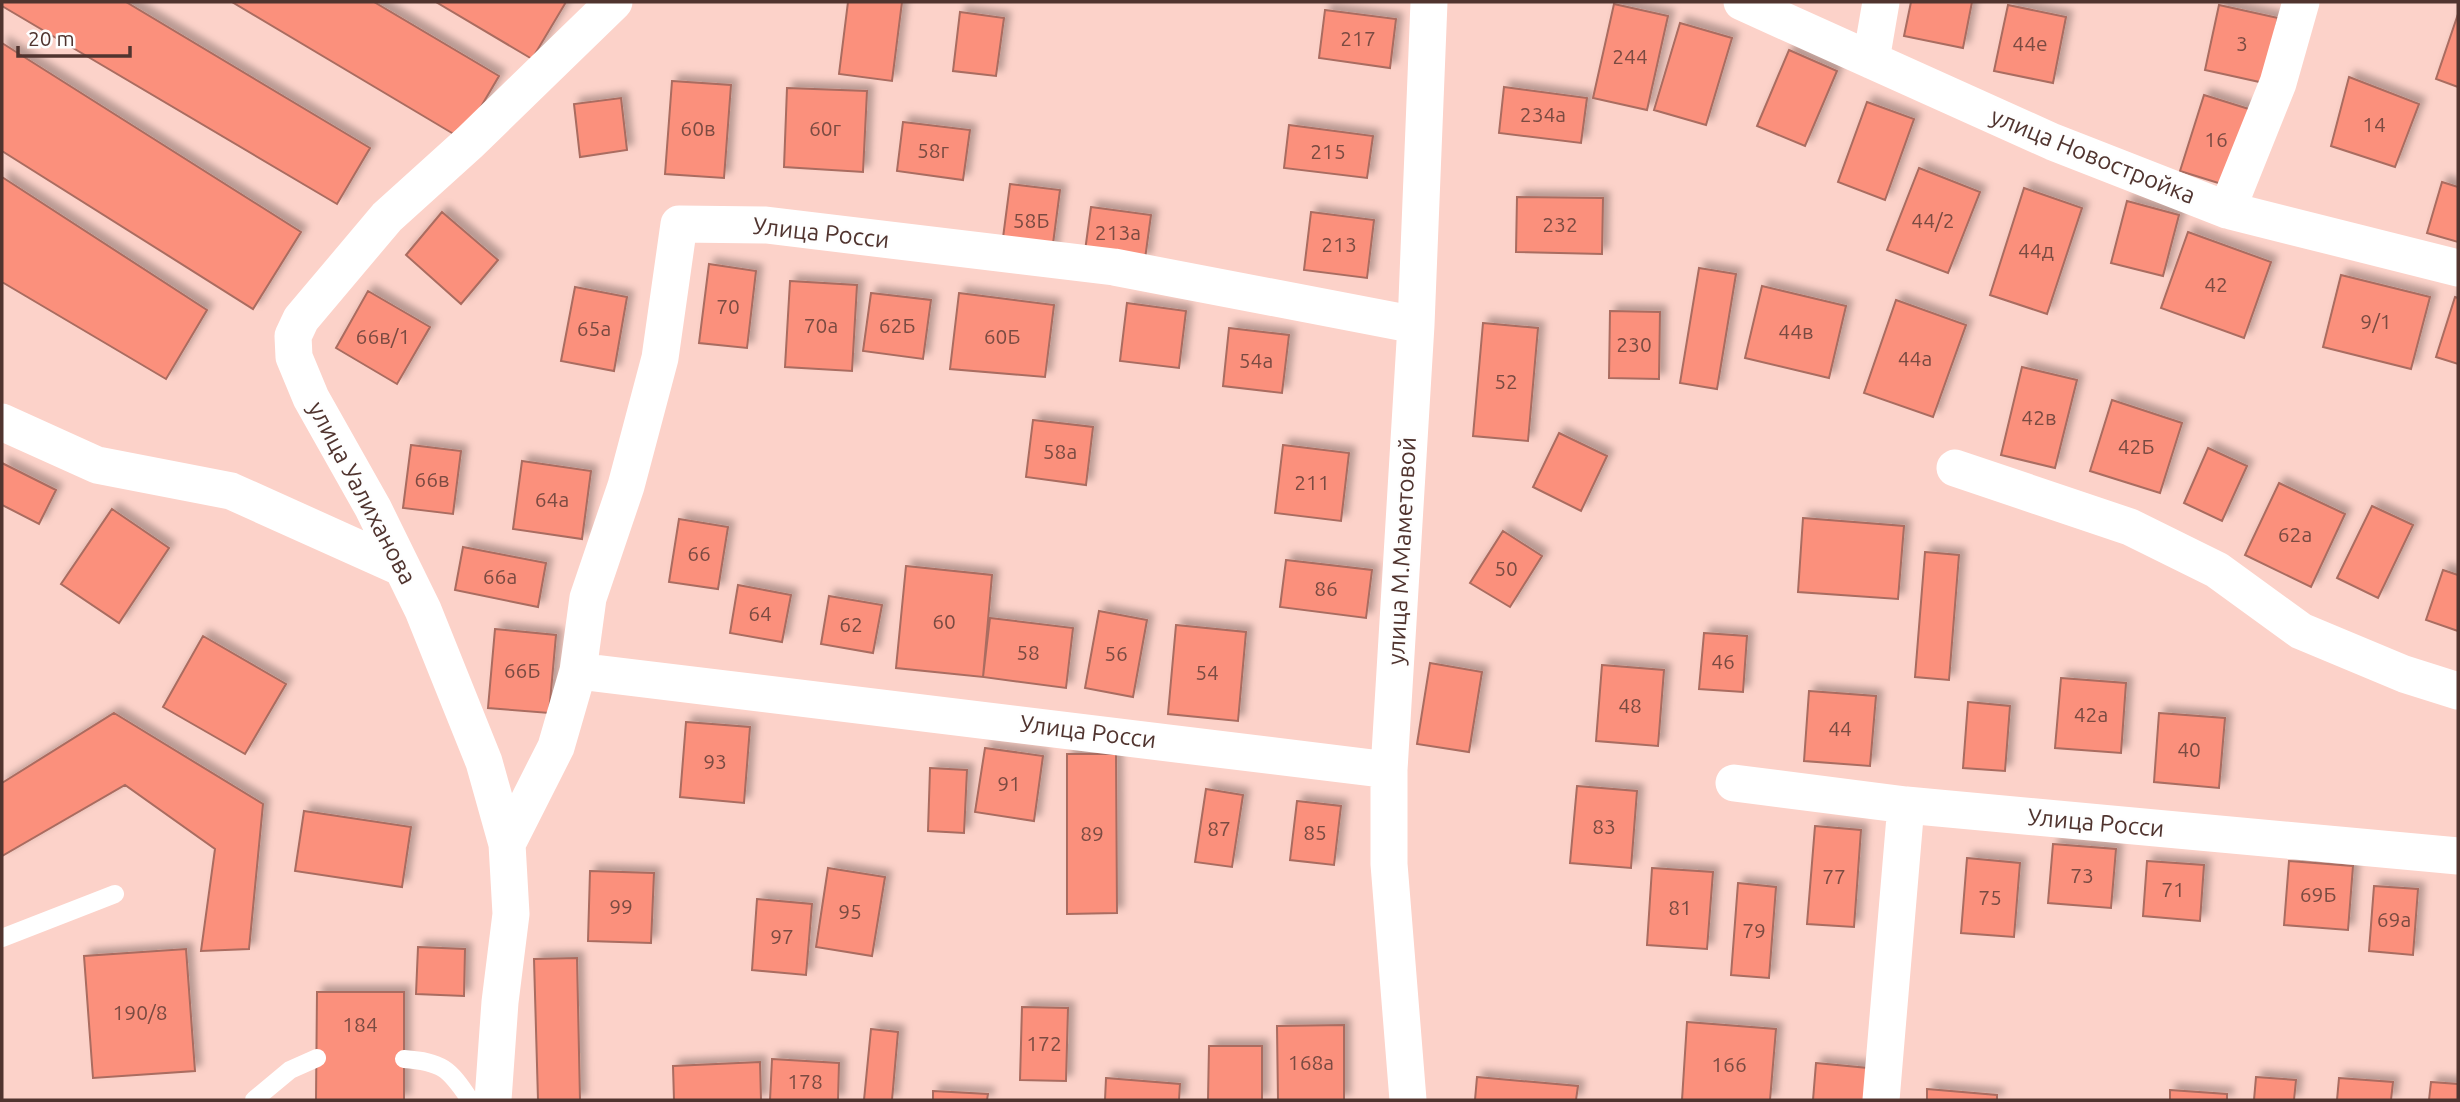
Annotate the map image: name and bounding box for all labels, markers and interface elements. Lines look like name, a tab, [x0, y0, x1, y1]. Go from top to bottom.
scale bar	[18, 14, 130, 58]
text: 20 m	[28, 26, 75, 50]
house number: 217	[1340, 26, 1376, 50]
house number: 44е	[2012, 31, 2048, 55]
house number: 3	[2236, 31, 2248, 55]
house number: 244	[1612, 44, 1648, 68]
house number: 234а	[1520, 102, 1566, 126]
street label: улица Новостройка	[1987, 102, 2199, 209]
house number: 14	[2362, 112, 2386, 136]
house number: 60в	[680, 116, 716, 140]
house number: 60г	[809, 116, 842, 140]
house number: 16	[2204, 127, 2228, 151]
house number: 58г	[917, 138, 950, 162]
house number: 215	[1310, 139, 1346, 163]
house number: 58Б	[1013, 208, 1049, 232]
house number: 44/2	[1911, 208, 1955, 232]
street label: Улица Росси	[752, 212, 891, 253]
house number: 232	[1542, 212, 1578, 236]
house number: 213а	[1095, 220, 1141, 244]
house number: 213	[1321, 232, 1357, 256]
house number: 44д	[2018, 238, 2054, 262]
house number: 42	[2204, 272, 2228, 296]
house number: 70	[716, 294, 740, 318]
house number: 9/1	[2360, 309, 2392, 333]
house number: 70а	[804, 313, 838, 337]
house number: 62Б	[879, 313, 915, 337]
house number: 65а	[577, 316, 611, 340]
house number: 44в	[1778, 319, 1814, 343]
house number: 66в/1	[356, 324, 410, 348]
house number: 60Б	[984, 324, 1020, 348]
house number: 230	[1616, 332, 1652, 356]
house number: 44а	[1898, 346, 1932, 370]
house number: 54а	[1239, 348, 1273, 372]
house number: 52	[1494, 369, 1518, 393]
street label: улица Уалиханова	[303, 397, 422, 589]
house number: 42в	[2021, 405, 2057, 429]
house number: 42Б	[2118, 434, 2154, 458]
street label: улица М.Маметовой	[1382, 436, 1421, 666]
house number: 58а	[1043, 439, 1077, 463]
house number: 66в	[414, 467, 450, 491]
house number: 211	[1294, 470, 1330, 494]
house number: 64а	[535, 487, 569, 511]
house number: 62а	[2278, 522, 2312, 546]
house number: 66	[687, 541, 711, 565]
house number: 50	[1494, 556, 1518, 580]
house number: 66а	[483, 564, 517, 588]
house number: 86	[1314, 576, 1338, 600]
house number: 64	[748, 601, 772, 625]
house number: 60	[932, 609, 956, 633]
house number: 62	[839, 612, 863, 636]
house number: 58	[1016, 640, 1040, 664]
house number: 56	[1104, 641, 1128, 665]
house number: 46	[1711, 649, 1735, 673]
house number: 66Б	[504, 658, 540, 682]
house number: 54	[1195, 660, 1219, 684]
house number: 48	[1618, 693, 1642, 717]
house number: 42а	[2074, 702, 2108, 726]
street label: Улица Росси	[1018, 710, 1158, 753]
house number: 44	[1828, 716, 1852, 740]
house number: 40	[2177, 737, 2201, 761]
house number: 93	[703, 749, 727, 773]
house number: 91	[997, 771, 1021, 795]
street label: Улица Росси	[2027, 803, 2165, 842]
house number: 83	[1592, 814, 1616, 838]
house number: 87	[1207, 816, 1231, 840]
house number: 85	[1303, 820, 1327, 844]
house number: 89	[1080, 821, 1104, 845]
house number: 73	[2070, 863, 2094, 887]
house number: 77	[1822, 864, 1846, 888]
house number: 71	[2161, 877, 2185, 901]
house number: 69Б	[2300, 882, 2336, 906]
house number: 75	[1978, 885, 2002, 909]
house number: 99	[609, 894, 633, 918]
house number: 81	[1668, 895, 1692, 919]
house number: 95	[838, 899, 862, 923]
house number: 69а	[2377, 907, 2411, 931]
house number: 79	[1742, 918, 1766, 942]
house number: 97	[770, 924, 794, 948]
house number: 190/8	[112, 1000, 168, 1024]
house number: 184	[342, 1012, 378, 1036]
house number: 172	[1026, 1031, 1062, 1055]
house number: 168а	[1288, 1050, 1334, 1074]
house number: 166	[1711, 1052, 1747, 1076]
house number: 178	[787, 1069, 823, 1093]

